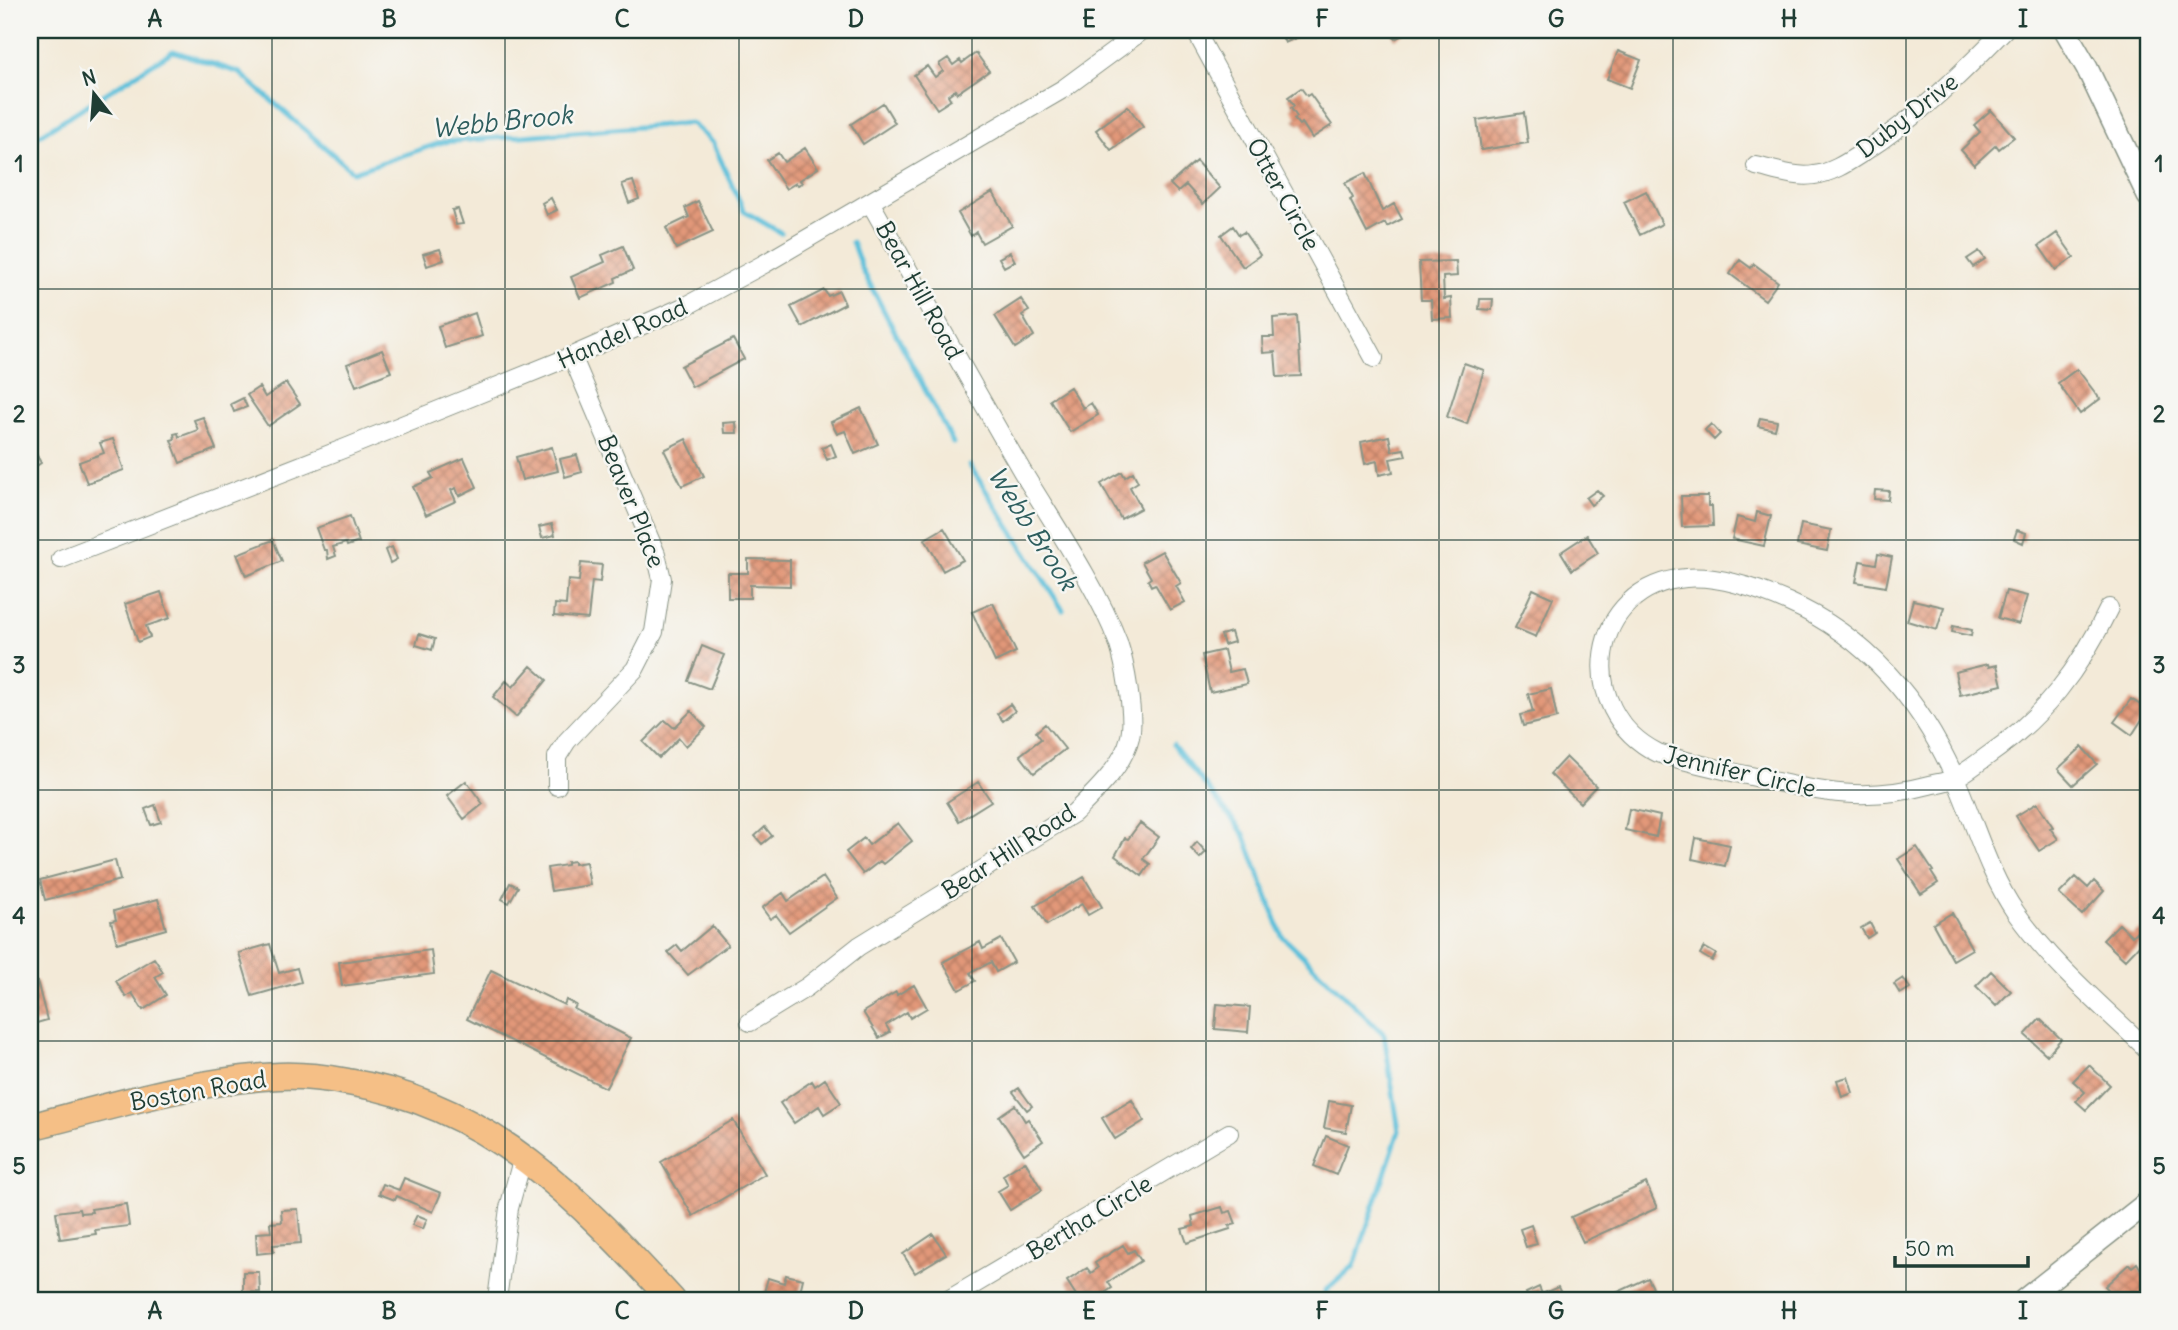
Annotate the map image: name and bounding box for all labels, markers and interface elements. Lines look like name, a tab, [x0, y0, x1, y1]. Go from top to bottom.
text: A	[148, 4, 163, 33]
text: B	[381, 4, 397, 33]
text: C	[614, 4, 630, 33]
text: D	[848, 4, 864, 33]
text: E	[1082, 4, 1096, 33]
text: F	[1315, 4, 1329, 33]
text: G	[1548, 4, 1564, 33]
text: H	[1781, 4, 1797, 33]
text: I	[2018, 4, 2028, 33]
north arrow	[60, 60, 130, 130]
text: N	[79, 64, 99, 91]
street label: Duby Drive	[1850, 66, 1964, 164]
water label: Webb Brook	[430, 97, 576, 145]
street label: Otter Circle	[1241, 132, 1327, 256]
text: 1	[14, 149, 24, 178]
text: 1	[2154, 149, 2164, 178]
street label: Bear Hill Road	[870, 216, 970, 364]
street label: Handel Road	[552, 291, 692, 375]
text: 2	[13, 399, 26, 428]
text: 2	[2153, 399, 2166, 428]
street label: Beaver Place	[592, 430, 672, 572]
water label: Webb Brook	[981, 460, 1086, 598]
text: 3	[12, 650, 26, 679]
text: 3	[2152, 650, 2166, 679]
street label: Jennifer Circle	[1661, 739, 1819, 803]
street label: Bear Hill Road	[936, 797, 1080, 905]
text: 4	[12, 901, 26, 930]
text: 4	[2152, 901, 2166, 930]
street label: Boston Road	[128, 1063, 268, 1117]
text: 5	[12, 1151, 26, 1180]
text: 5	[2152, 1151, 2166, 1180]
street label: Bertha Circle	[1021, 1168, 1157, 1266]
scale bar	[1895, 1225, 2028, 1269]
text: 50 m	[1905, 1235, 1954, 1262]
text: A	[148, 1296, 163, 1325]
text: B	[381, 1296, 397, 1325]
text: C	[614, 1296, 630, 1325]
text: D	[848, 1296, 864, 1325]
text: E	[1082, 1296, 1096, 1325]
text: F	[1315, 1296, 1329, 1325]
text: G	[1548, 1296, 1564, 1325]
text: H	[1781, 1296, 1797, 1325]
text: I	[2018, 1296, 2028, 1325]

